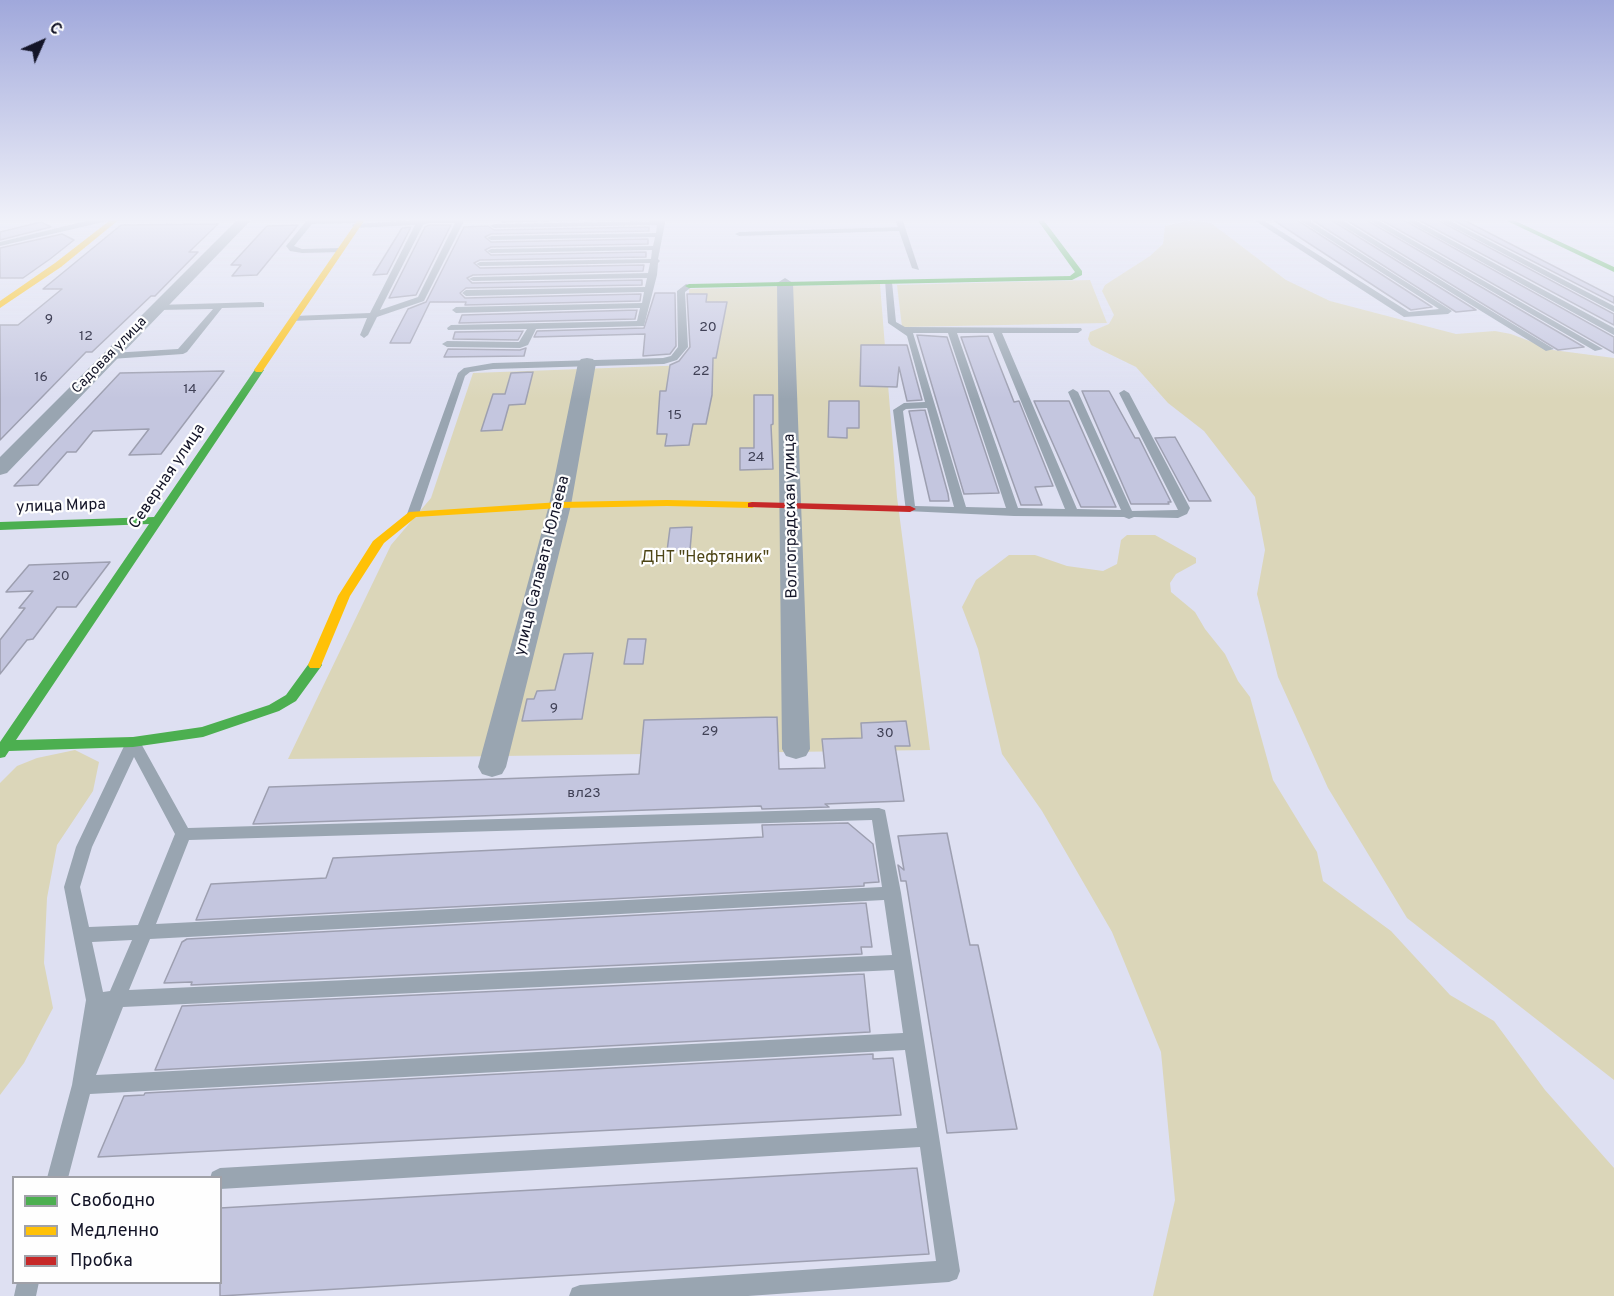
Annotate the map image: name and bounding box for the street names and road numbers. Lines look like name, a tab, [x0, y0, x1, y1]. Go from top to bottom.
street label: Садовая улица	[69, 314, 151, 398]
street label: Северная улица	[126, 421, 210, 533]
street label: Волгоградская улица	[781, 433, 803, 599]
street label: улица Салавата Юлаева	[511, 474, 575, 658]
street label: улица Мира	[16, 496, 106, 518]

